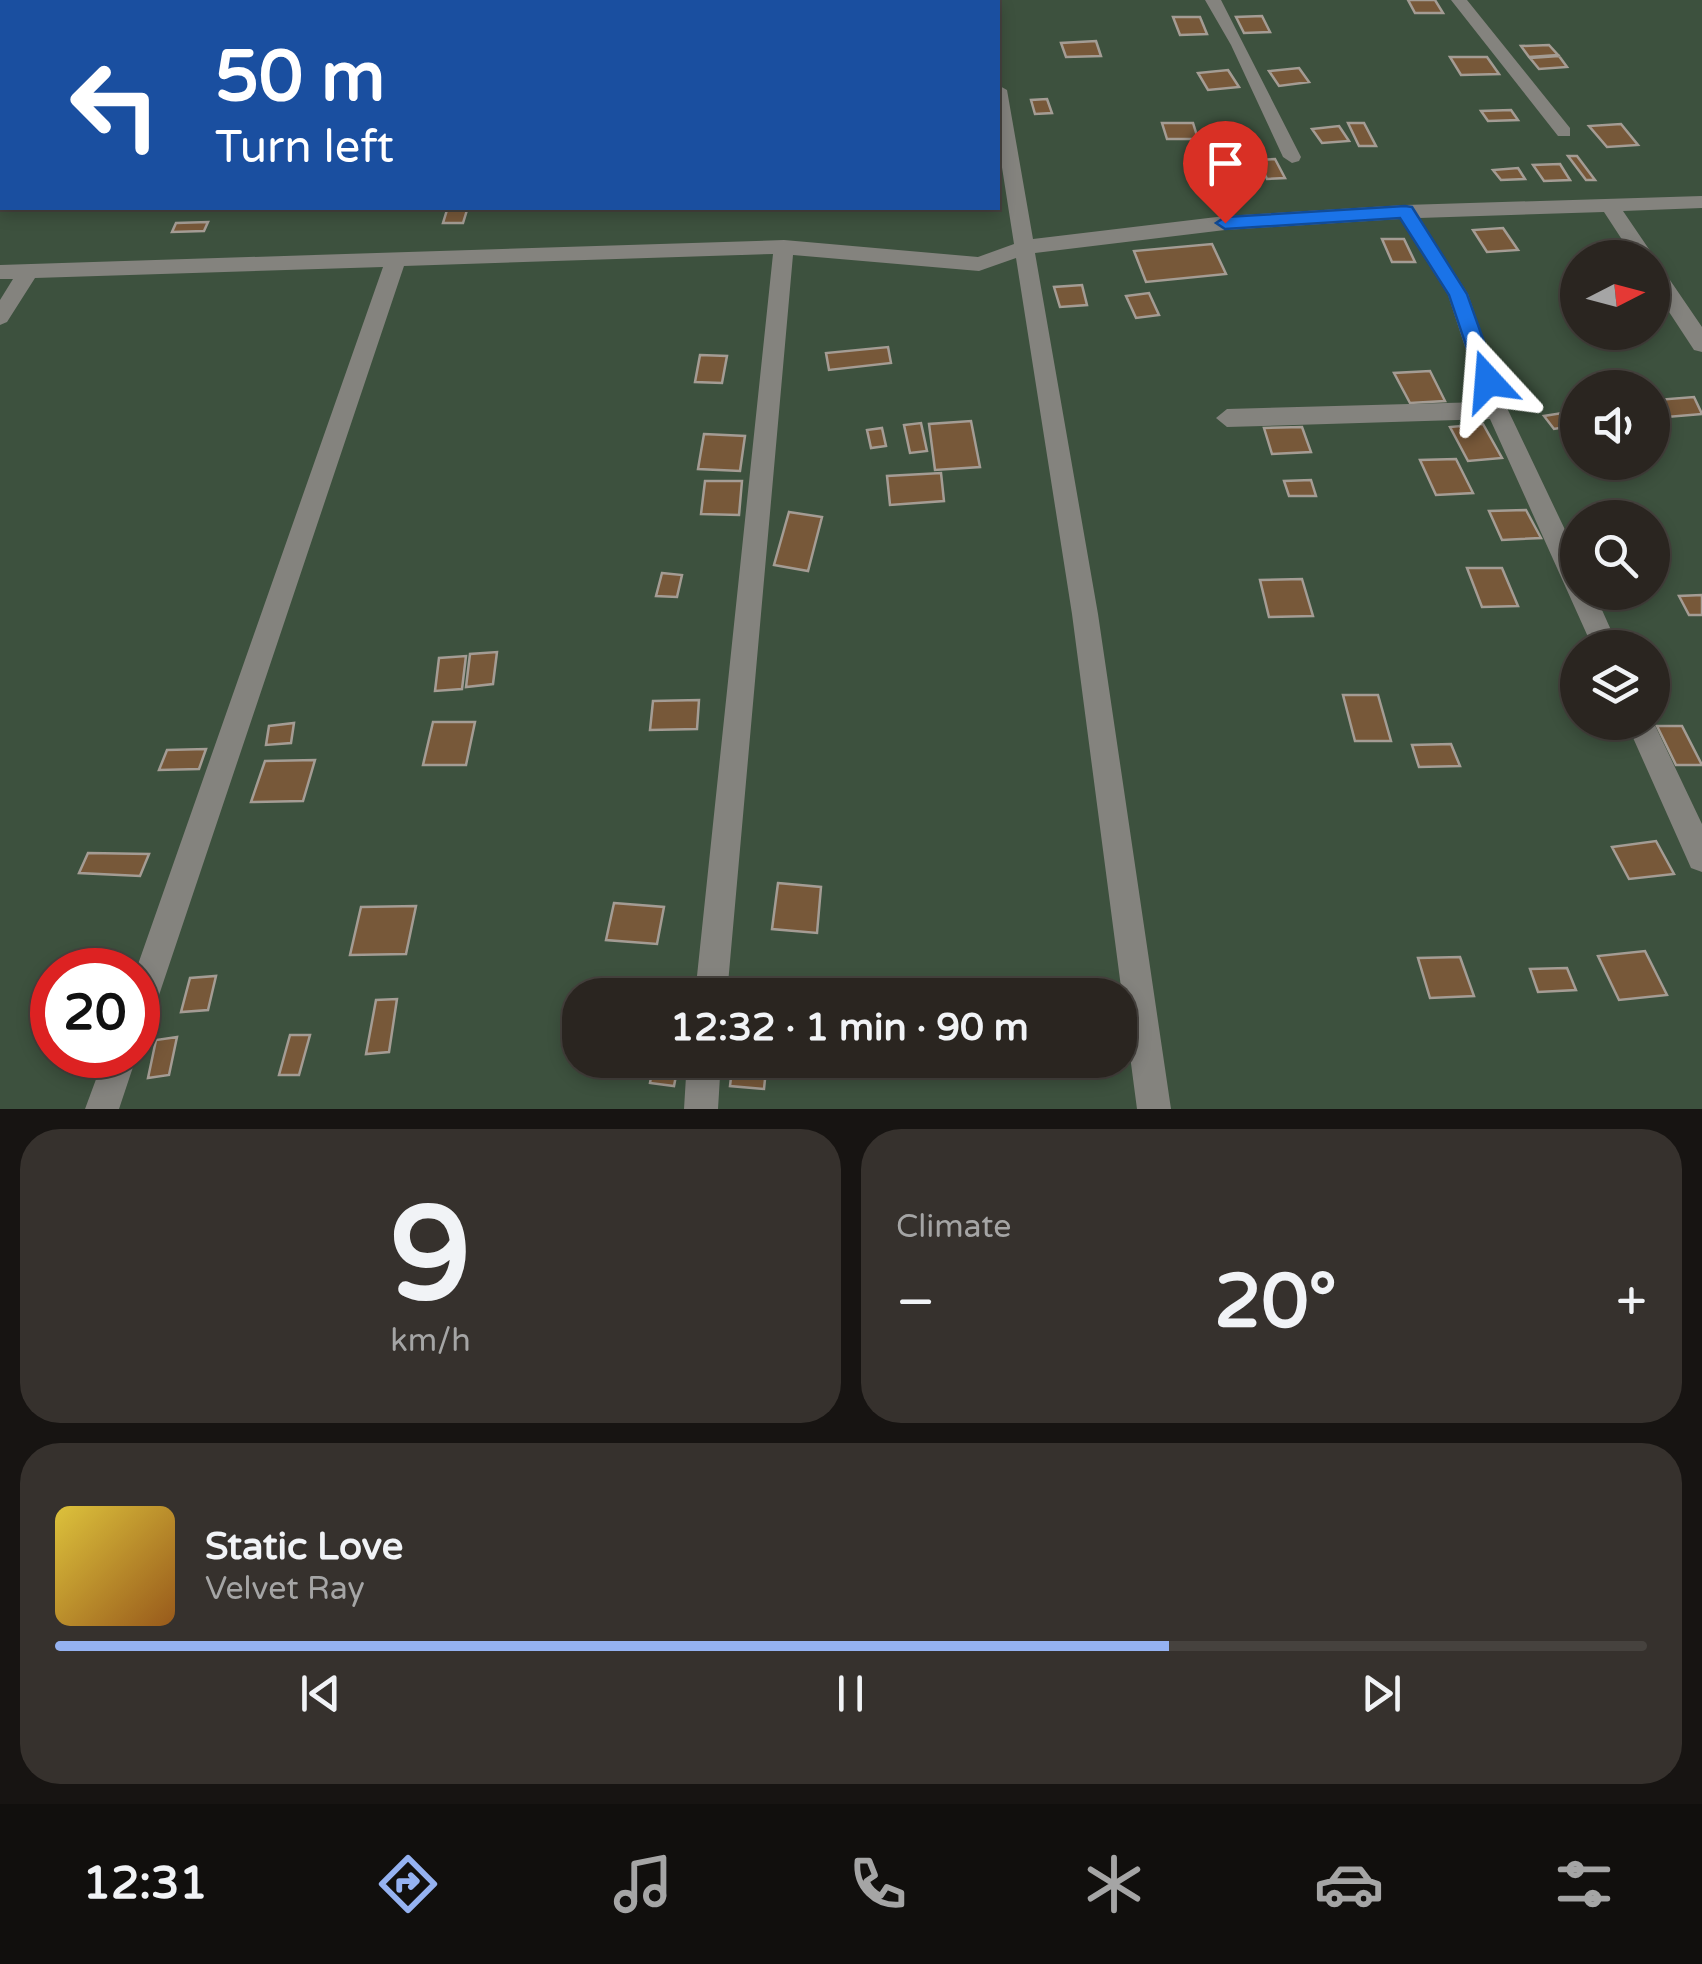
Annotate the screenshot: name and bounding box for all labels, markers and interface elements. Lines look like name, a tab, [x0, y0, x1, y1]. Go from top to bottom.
text: 50 m	[215, 36, 385, 120]
icon: left	[50, 40, 180, 170]
text: Turn left	[215, 121, 394, 175]
pin	[1183, 121, 1268, 224]
icon: arrive	[1198, 136, 1253, 191]
north arrow	[1560, 240, 1670, 350]
map controls	[1560, 240, 1670, 740]
position arrow	[1436, 329, 1540, 433]
button: sound	[1560, 370, 1670, 480]
button: search	[1560, 500, 1670, 610]
button: layers	[1560, 630, 1670, 740]
speed limit sign: 20	[30, 948, 160, 1078]
text: 12:32 · 1 min · 90 m	[670, 1005, 1029, 1051]
text: 9	[390, 1179, 471, 1335]
text: Climate	[896, 1208, 1011, 1246]
text: 20°	[1214, 1257, 1337, 1347]
text: −	[896, 1270, 935, 1336]
text: +	[1616, 1270, 1647, 1336]
text: km/h	[390, 1322, 471, 1360]
text: Static Love	[205, 1524, 403, 1570]
text: Velvet Ray	[205, 1570, 365, 1608]
icon: previous	[293, 1666, 348, 1721]
icon: pause	[823, 1666, 878, 1721]
icon: next	[1354, 1666, 1409, 1721]
icon: directions	[373, 1849, 443, 1919]
icon: music	[608, 1849, 678, 1919]
icon: phone	[843, 1849, 913, 1919]
icon: climate	[1079, 1849, 1149, 1919]
icon: car	[1314, 1849, 1384, 1919]
icon: filters	[1549, 1849, 1619, 1919]
text: 12:31	[83, 1857, 207, 1911]

